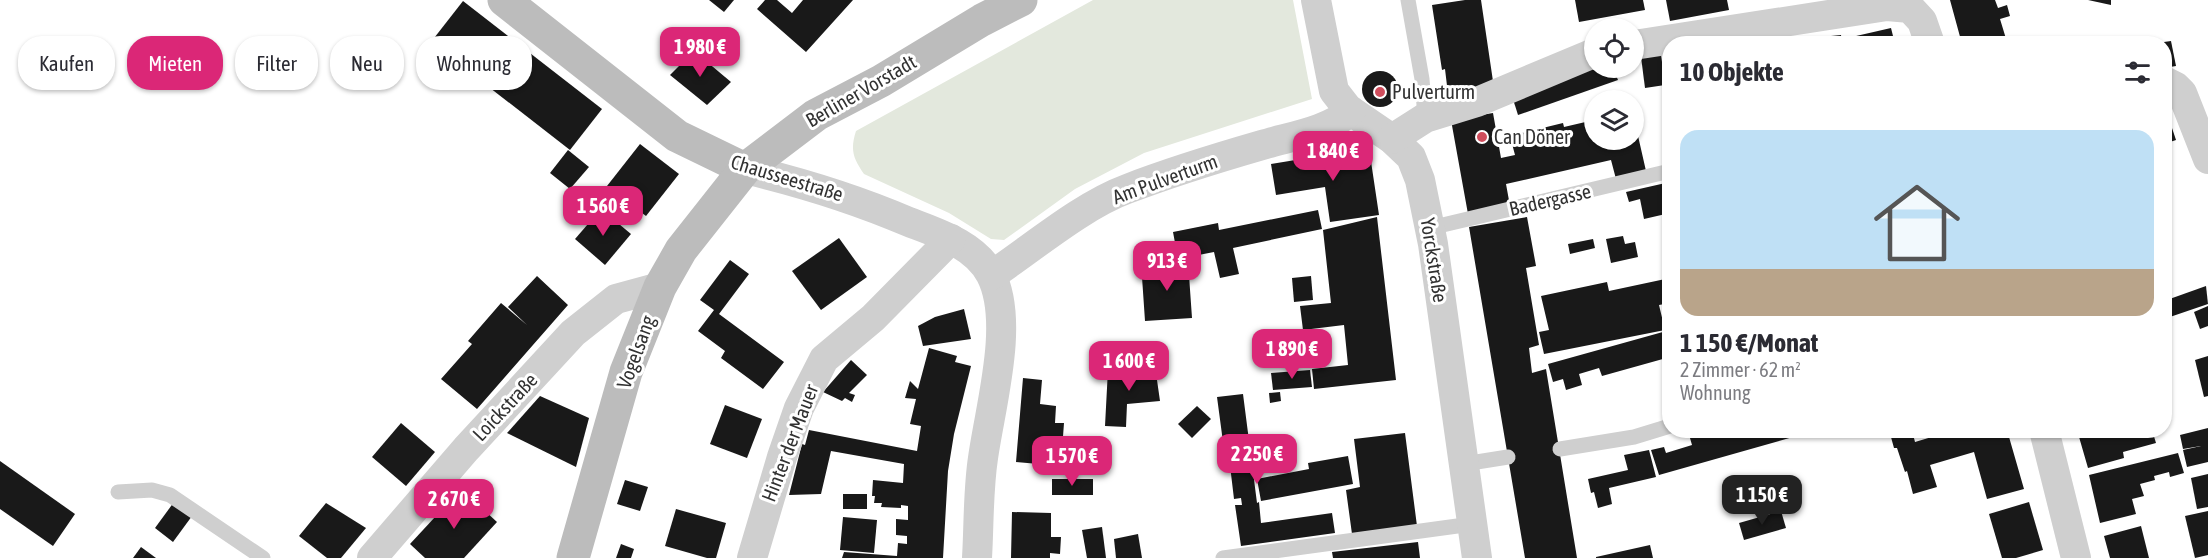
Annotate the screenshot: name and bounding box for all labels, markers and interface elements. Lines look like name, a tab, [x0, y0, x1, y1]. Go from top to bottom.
map controls	[1584, 18, 1644, 150]
button: locate	[1584, 18, 1644, 78]
pin: 1 980 €	[645, 27, 755, 78]
text: 1 980 €	[674, 35, 726, 58]
chip: Kaufen	[18, 36, 115, 90]
chip: Mieten	[127, 36, 223, 90]
chip: Filter	[235, 36, 318, 90]
chip: Neu	[330, 36, 404, 90]
chip: Wohnung	[416, 36, 532, 90]
street label: Berliner Vorstadt	[801, 50, 920, 131]
icon: filters	[2121, 56, 2154, 89]
text: 10 Objekte	[1680, 57, 1784, 87]
place label: Pulverturm	[1392, 80, 1475, 103]
marker: Pulverturm	[1373, 85, 1387, 99]
button: layers	[1584, 90, 1644, 150]
place label: Can Döner	[1494, 125, 1571, 148]
marker: Can Döner	[1475, 130, 1489, 144]
pin: 1 840 €	[1278, 131, 1388, 182]
text: 1 840 €	[1307, 139, 1359, 162]
street label: Am Pulverturm	[1109, 149, 1220, 208]
street label: Chausseestraße	[728, 150, 846, 205]
icon: home	[1863, 169, 1971, 277]
street label: Badergasse	[1507, 179, 1593, 220]
pin: 1 560 €	[548, 186, 658, 237]
text: 1 560 €	[577, 194, 629, 217]
street label: Yorckstraße	[1416, 216, 1453, 304]
pin: 913 €	[1125, 241, 1209, 292]
text: 913 €	[1147, 249, 1187, 272]
street label: Vogelsang	[612, 312, 659, 391]
text: 1 150 €/Monat	[1680, 328, 1818, 358]
pin: 1 890 €	[1237, 329, 1347, 380]
text: 1 890 €	[1266, 337, 1318, 360]
pin: 1 600 €	[1074, 341, 1184, 392]
text: 1 600 €	[1103, 349, 1155, 372]
text: 2 Zimmer · 62 m²	[1680, 358, 1801, 381]
street label: Loickstraße	[468, 368, 542, 445]
street label: Hinter der Mauer	[757, 380, 823, 505]
text: Wohnung	[1680, 381, 1751, 404]
pin: 2 250 €	[1202, 434, 1312, 485]
pin: 1 570 €	[1017, 436, 1127, 487]
text: 2 250 €	[1231, 442, 1283, 465]
text: 1 570 €	[1046, 444, 1098, 467]
pin: 1 150 €	[1707, 475, 1817, 526]
pin: 2 670 €	[399, 479, 509, 530]
text: 1 150 €	[1736, 483, 1788, 506]
text: 2 670 €	[428, 487, 480, 510]

